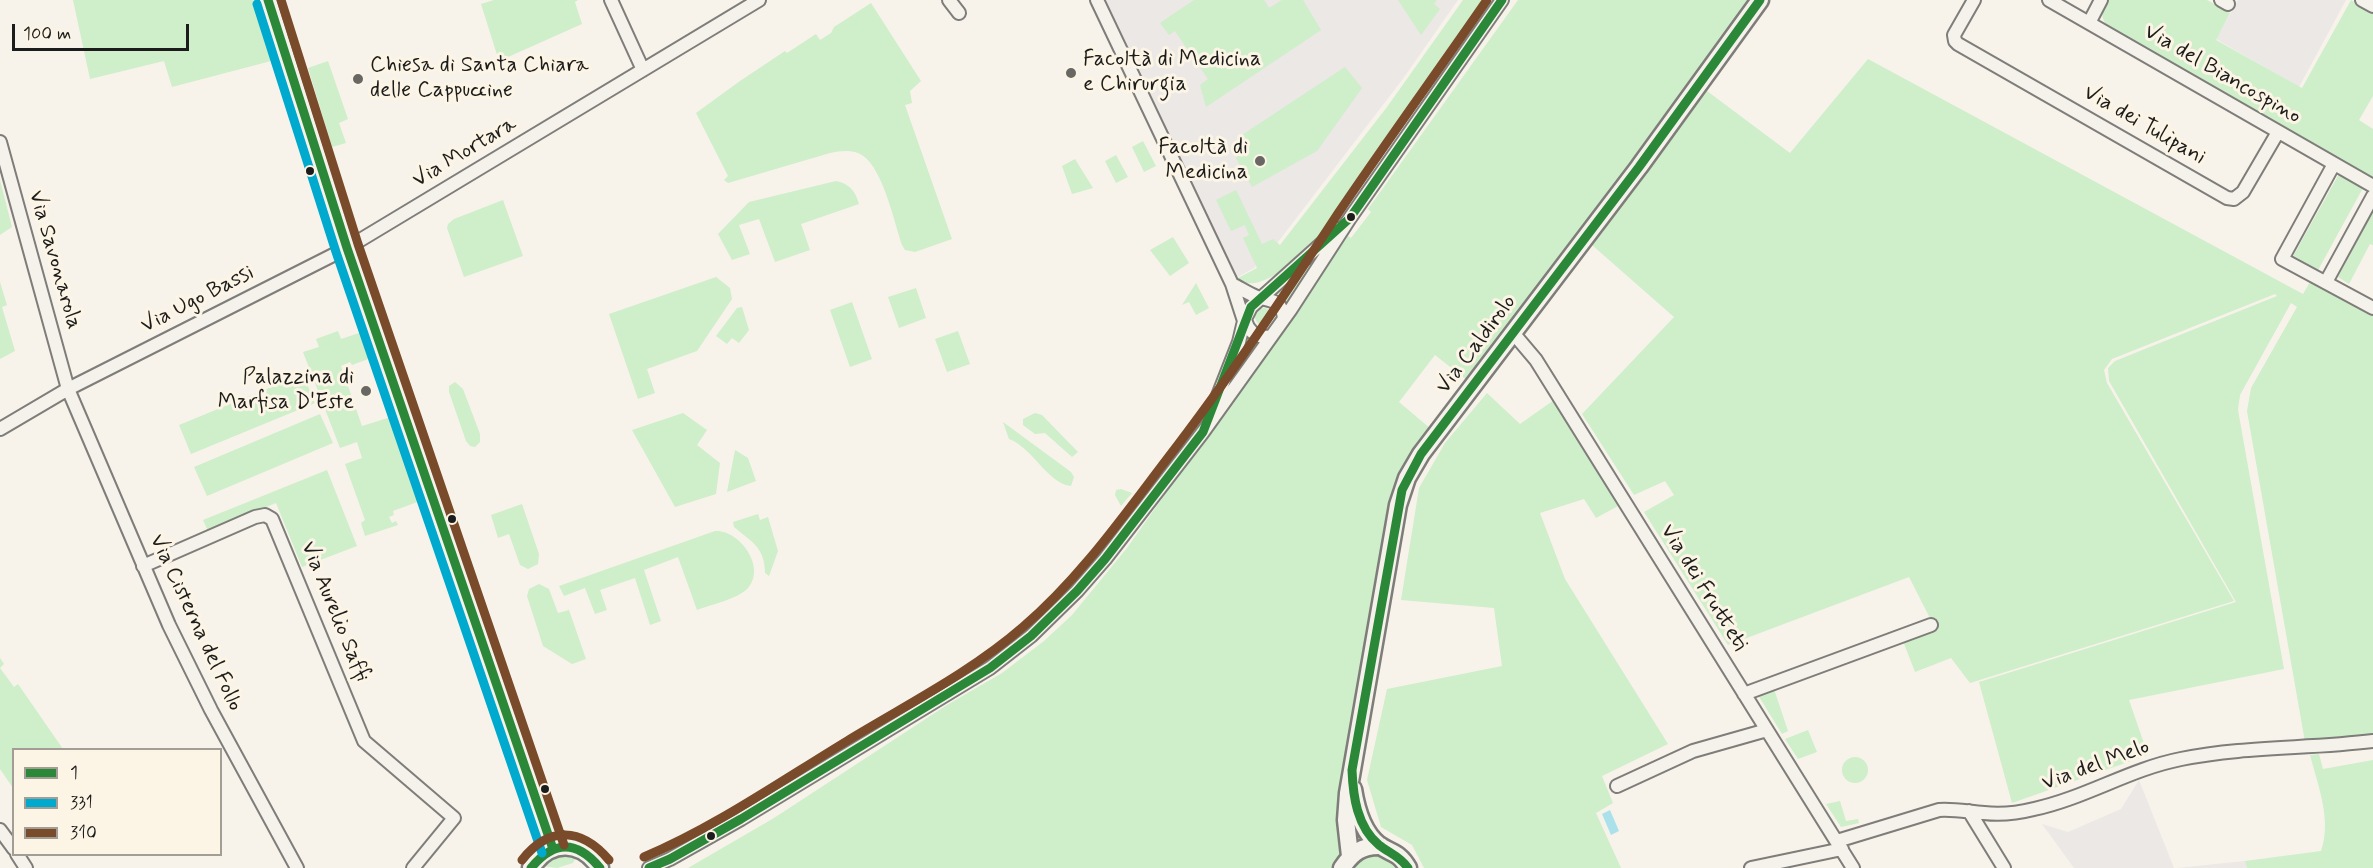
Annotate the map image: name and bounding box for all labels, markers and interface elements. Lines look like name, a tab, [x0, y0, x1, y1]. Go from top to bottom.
scale bar	[15, 12, 192, 50]
street label: Via del Biancospino	[2139, 19, 2305, 131]
text: 100 m	[23, 22, 71, 46]
place label: Facoltà di Medicina e Chirurgia	[1083, 47, 1261, 98]
place label: Chiesa di Santa Chiara delle Cappuccine	[370, 53, 589, 104]
marker: Facoltà di Medicina e Chirurgia	[1064, 66, 1078, 80]
marker: Chiesa di Santa Chiara delle Cappuccine	[351, 72, 365, 86]
street label: Via dei Tulipani	[2078, 80, 2210, 172]
street label: Via Mortara	[408, 112, 522, 194]
place label: Facoltà di Medicina	[1158, 135, 1248, 186]
marker: Facoltà di Medicina	[1253, 154, 1267, 168]
unlabelled marker	[304, 165, 316, 177]
street label: Via Savonarola	[22, 188, 86, 332]
unlabelled marker	[1345, 211, 1357, 223]
street label: Via Ugo Bassi	[137, 260, 259, 340]
street label: Via Caldirolo	[1431, 290, 1523, 400]
place label: Palazzina di Marfisa D'Este	[218, 365, 354, 416]
marker: Palazzina di Marfisa D'Este	[359, 384, 373, 398]
unlabelled marker	[446, 513, 458, 525]
street label: Via dei Frutteti	[1654, 520, 1752, 656]
street label: Via Cisterna del Follo	[143, 531, 247, 715]
street label: Via Aurelio Saffi	[294, 538, 374, 686]
street label: Via del Melo	[2039, 734, 2153, 798]
legend	[12, 748, 222, 856]
text: 1	[70, 761, 78, 785]
unlabelled marker	[539, 783, 551, 795]
text: 331	[70, 791, 93, 815]
text: 310	[70, 821, 97, 845]
unlabelled marker	[705, 830, 717, 842]

